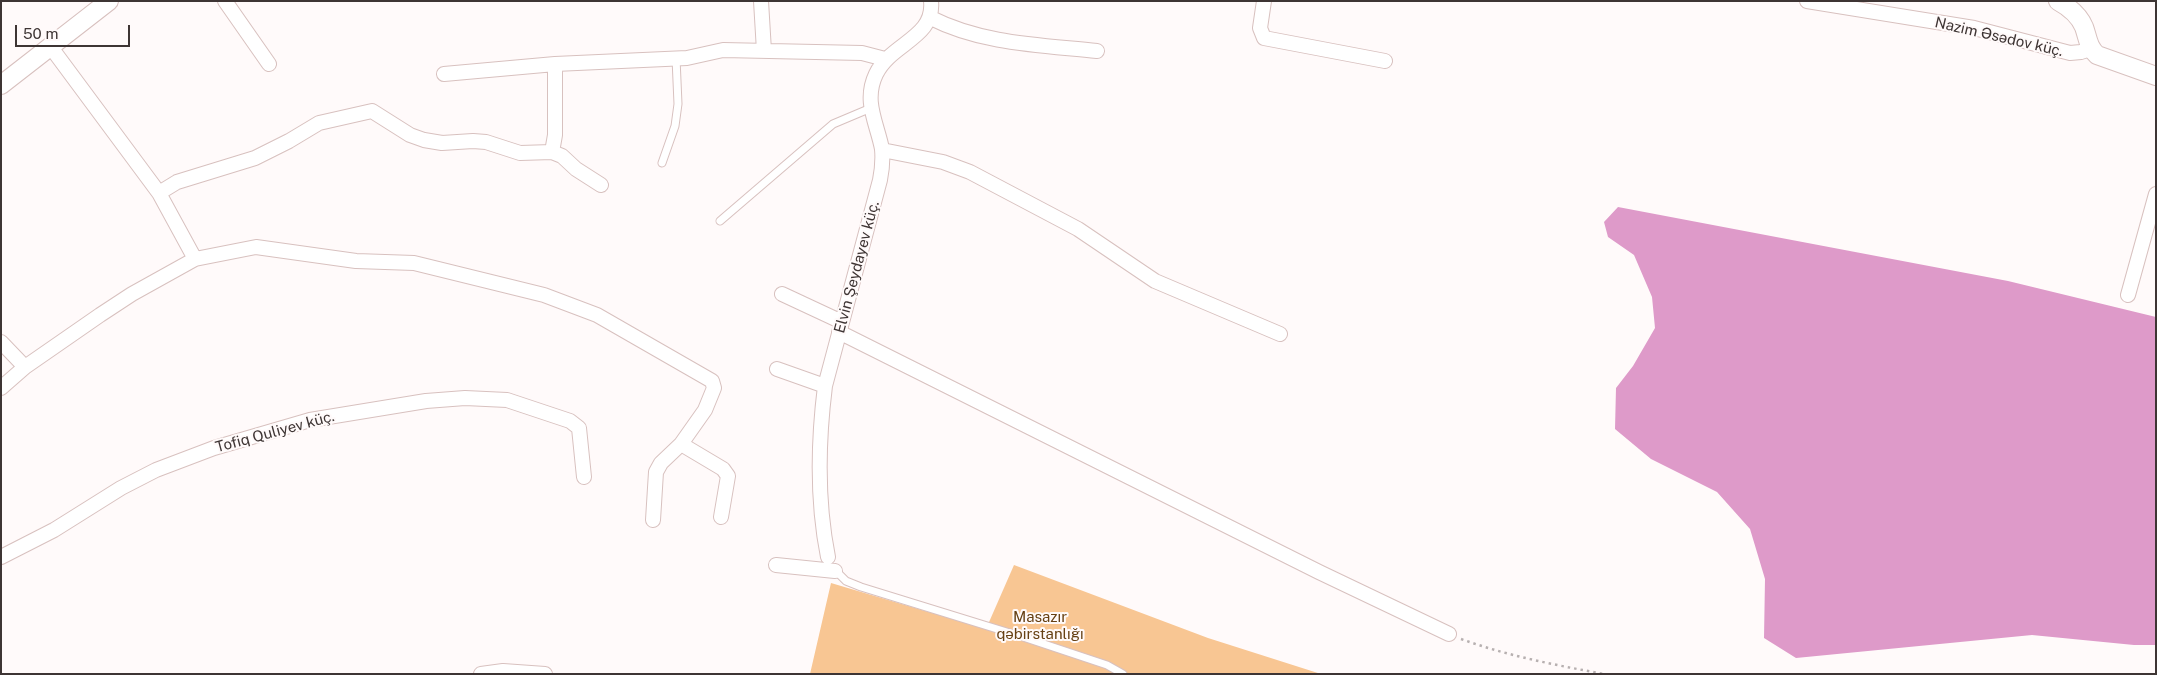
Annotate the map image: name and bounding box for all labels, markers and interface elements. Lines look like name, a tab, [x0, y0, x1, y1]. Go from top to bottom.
street label: Nazim Əsədov küç.	[1933, 13, 2065, 61]
scale bar	[18, 15, 132, 47]
text: 50 m	[23, 25, 58, 42]
street label: Elvin Şeydayev küç.	[831, 199, 883, 335]
street label: Tofiq Quliyev küç.	[214, 407, 336, 457]
park label: Masazır qəbirstanlığı	[996, 608, 1084, 643]

